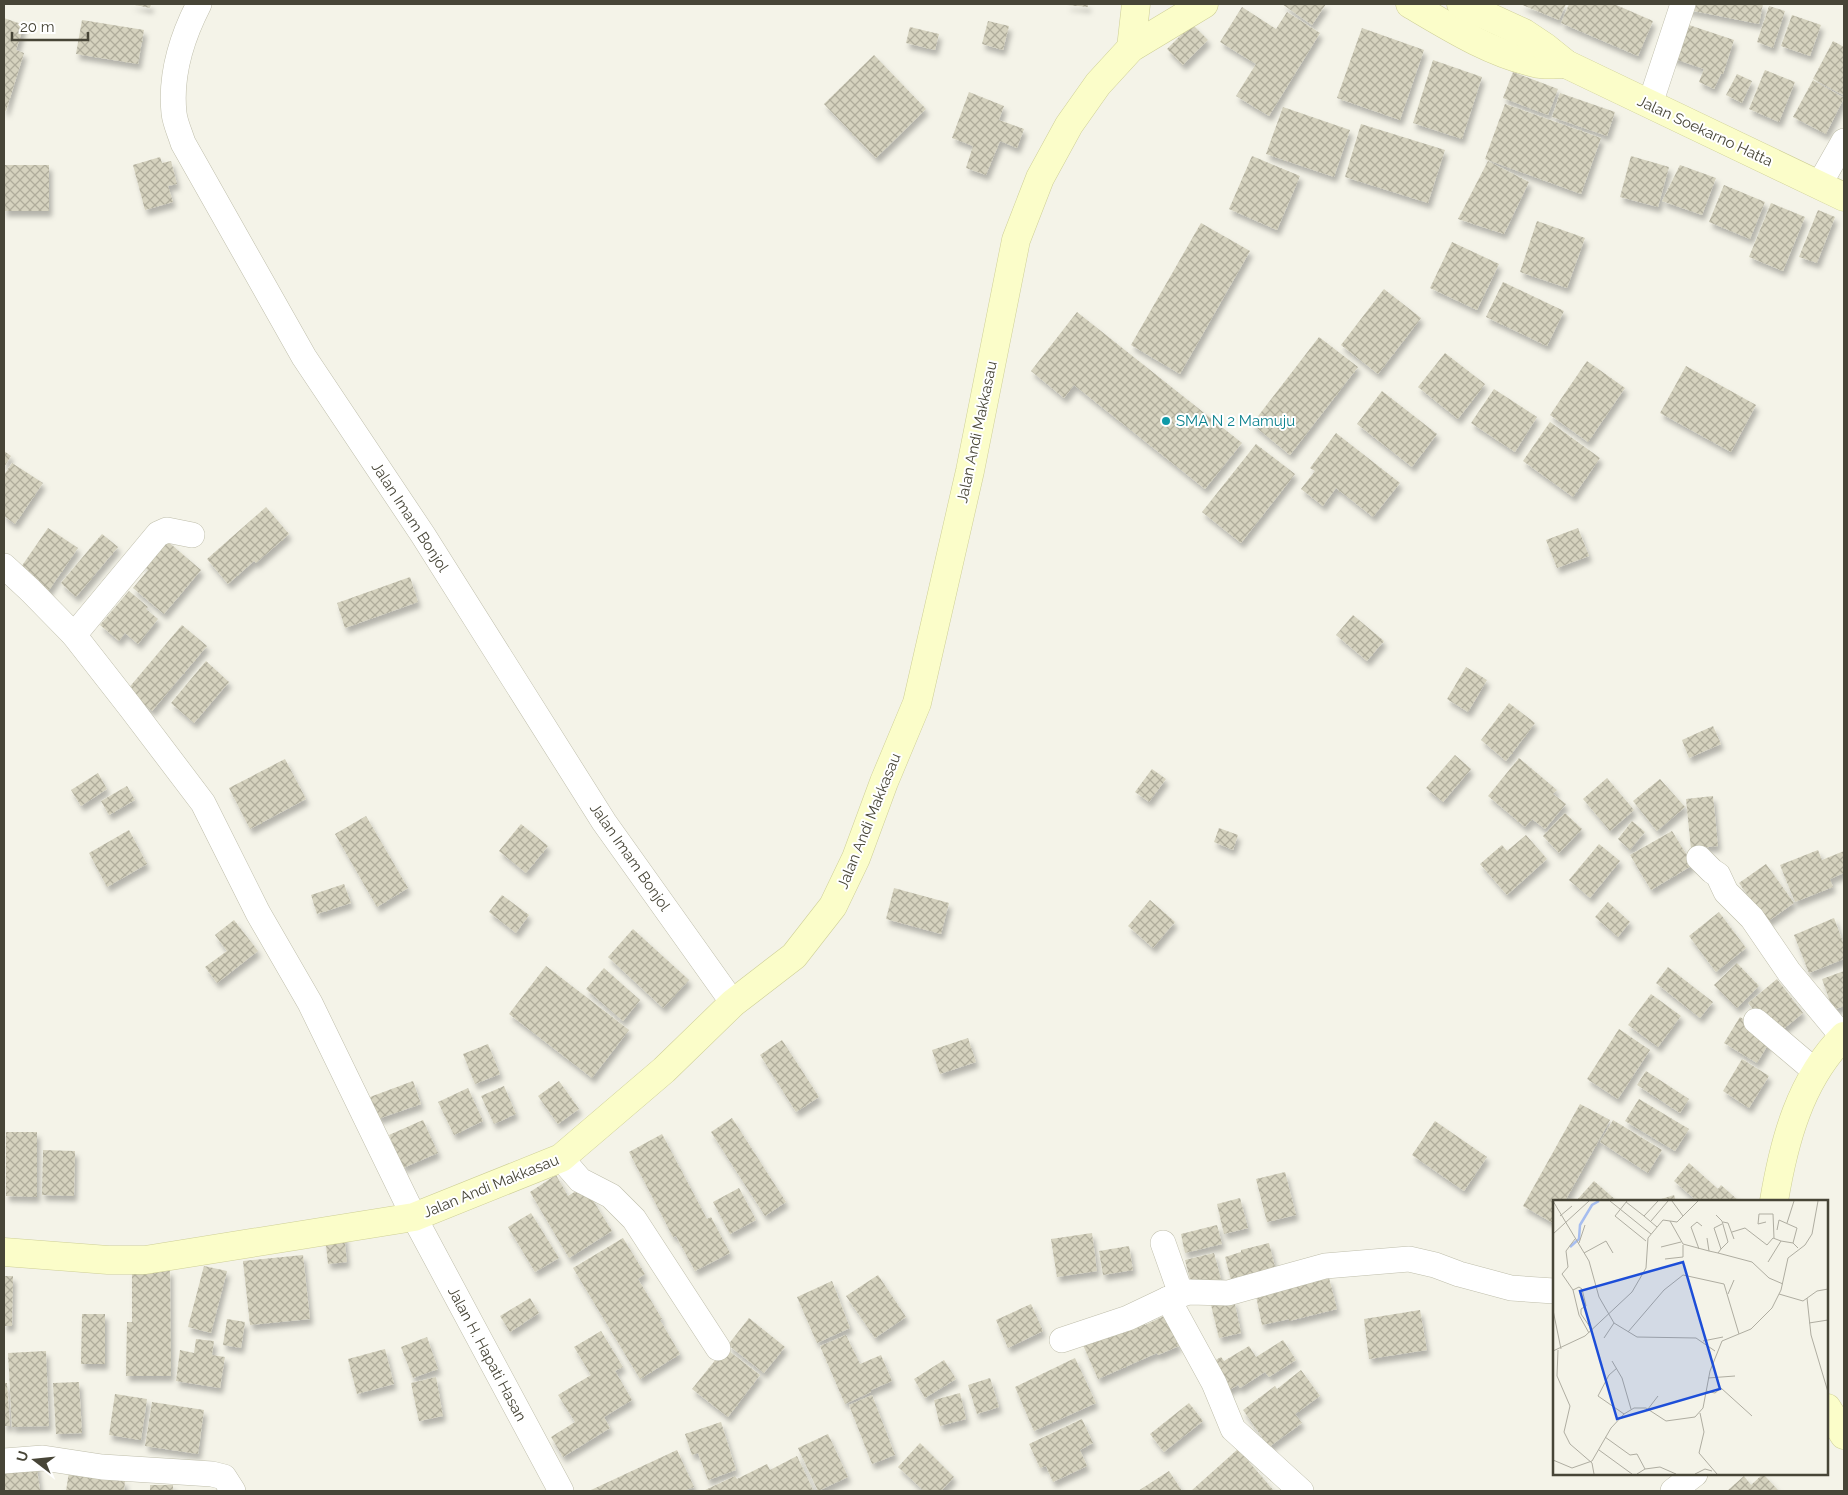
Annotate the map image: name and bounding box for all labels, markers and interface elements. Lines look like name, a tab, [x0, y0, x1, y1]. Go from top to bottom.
scale bar	[12, 10, 89, 42]
text: 20 m	[20, 18, 55, 36]
street label: Jalan Soekarno Hatta	[1635, 92, 1775, 170]
street label: Jalan Andi Makkasau	[953, 359, 1001, 505]
place label: SMA N 2 Mamuju	[1176, 412, 1295, 430]
marker: SMA N 2 Mamuju	[1160, 415, 1172, 427]
street label: Jalan Imam Bonjol	[368, 459, 453, 576]
street label: Jalan Andi Makkasau	[834, 751, 904, 891]
street label: Jalan Imam Bonjol	[586, 800, 674, 915]
street label: Jalan Andi Makkasau	[421, 1151, 561, 1221]
inset map	[1553, 1200, 1828, 1475]
street label: Jalan H. Hapati Hasan	[444, 1284, 530, 1424]
north arrow	[10, 1435, 60, 1485]
text: U	[13, 1449, 32, 1464]

